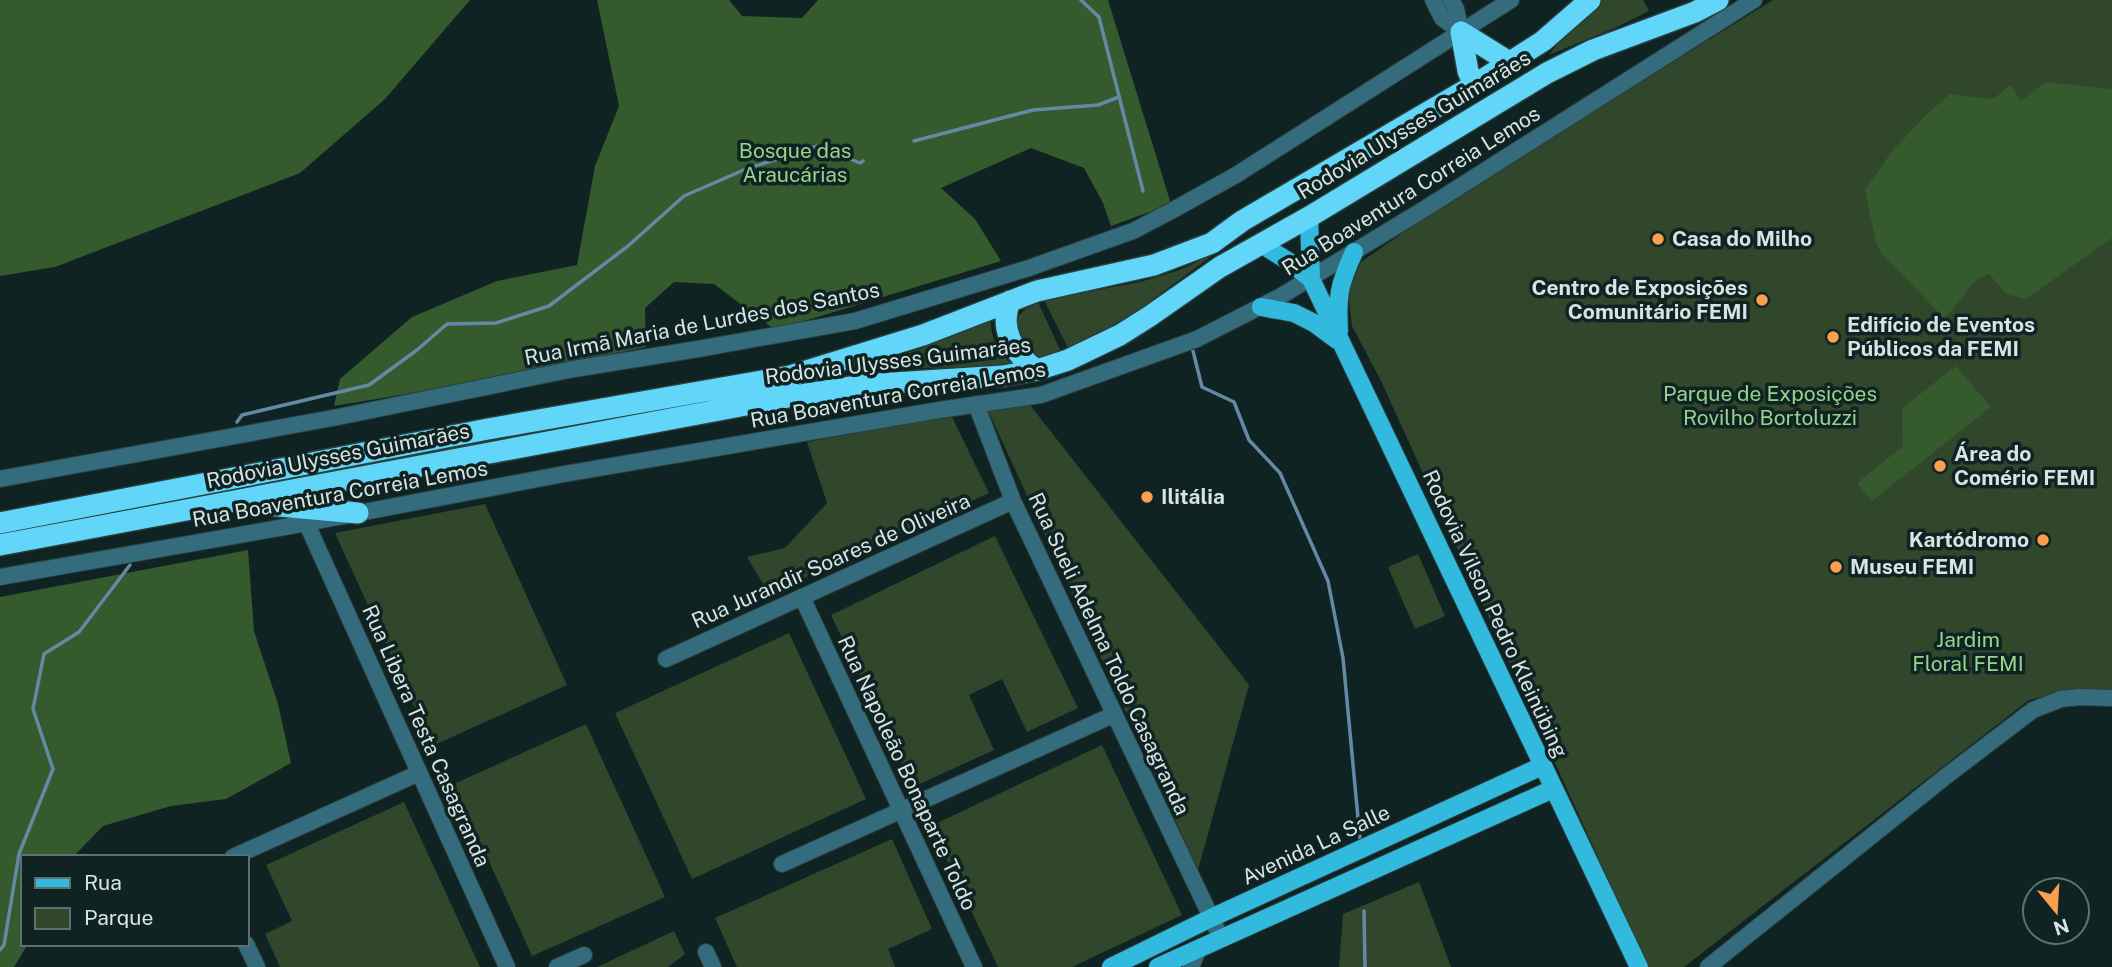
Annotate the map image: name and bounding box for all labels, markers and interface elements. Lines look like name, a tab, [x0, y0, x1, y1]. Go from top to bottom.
street label: Rodovia Ulysses Guimarães	[1293, 45, 1535, 204]
street label: Rua Boaventura Correia Lemos	[1277, 101, 1544, 281]
park label: Bosque das Araucárias	[739, 138, 851, 187]
place label: Casa do Milho	[1672, 226, 1812, 251]
marker: Casa do Milho	[1650, 231, 1666, 247]
place label: Centro de Exposições Comunitário FEMI	[1531, 275, 1748, 324]
street label: Rua Irmã Maria de Lurdes dos Santos	[522, 277, 882, 370]
marker: Centro de Exposições Comunitário FEMI	[1754, 292, 1770, 308]
place label: Edifício de Eventos Públicos da FEMI	[1847, 312, 2035, 361]
marker: Edifício de Eventos Públicos da FEMI	[1825, 329, 1841, 345]
street label: Rodovia Ulysses Guimarães	[764, 332, 1032, 389]
street label: Rua Boaventura Correia Lemos	[748, 356, 1048, 433]
park label: Parque de Exposições Rovilho Bortoluzzi	[1663, 381, 1877, 430]
street label: Rodovia Ulysses Guimarães	[204, 418, 472, 493]
place label: Área do Comério FEMI	[1954, 441, 2095, 490]
street label: Rua Boaventura Correia Lemos	[190, 455, 490, 532]
marker: Área do Comério FEMI	[1932, 458, 1948, 474]
street label: Rodovia Vilson Pedro Kleinübing	[1418, 466, 1573, 762]
place label: Ilitália	[1161, 484, 1225, 509]
street label: Rua Jurandir Soares de Oliveira	[688, 488, 974, 633]
street label: Rua Sueli Adelma Toldo Casagranda	[1024, 489, 1195, 819]
marker: Ilitália	[1139, 489, 1155, 505]
place label: Kartódromo	[1909, 527, 2029, 552]
marker: Kartódromo	[2035, 532, 2051, 548]
place label: Museu FEMI	[1850, 554, 1974, 579]
marker: Museu FEMI	[1828, 559, 1844, 575]
street label: Rua Libera Testa Casagranda	[357, 601, 496, 871]
park label: Jardim Floral FEMI	[1912, 627, 2024, 676]
street label: Rua Napoleão Bonaparte Toldo	[833, 631, 982, 914]
street label: Avenida La Salle	[1238, 799, 1394, 890]
legend	[21, 855, 248, 946]
text: Rua	[84, 870, 122, 895]
north arrow	[2021, 876, 2091, 946]
text: Parque	[84, 905, 153, 930]
text: N	[2051, 914, 2072, 940]

